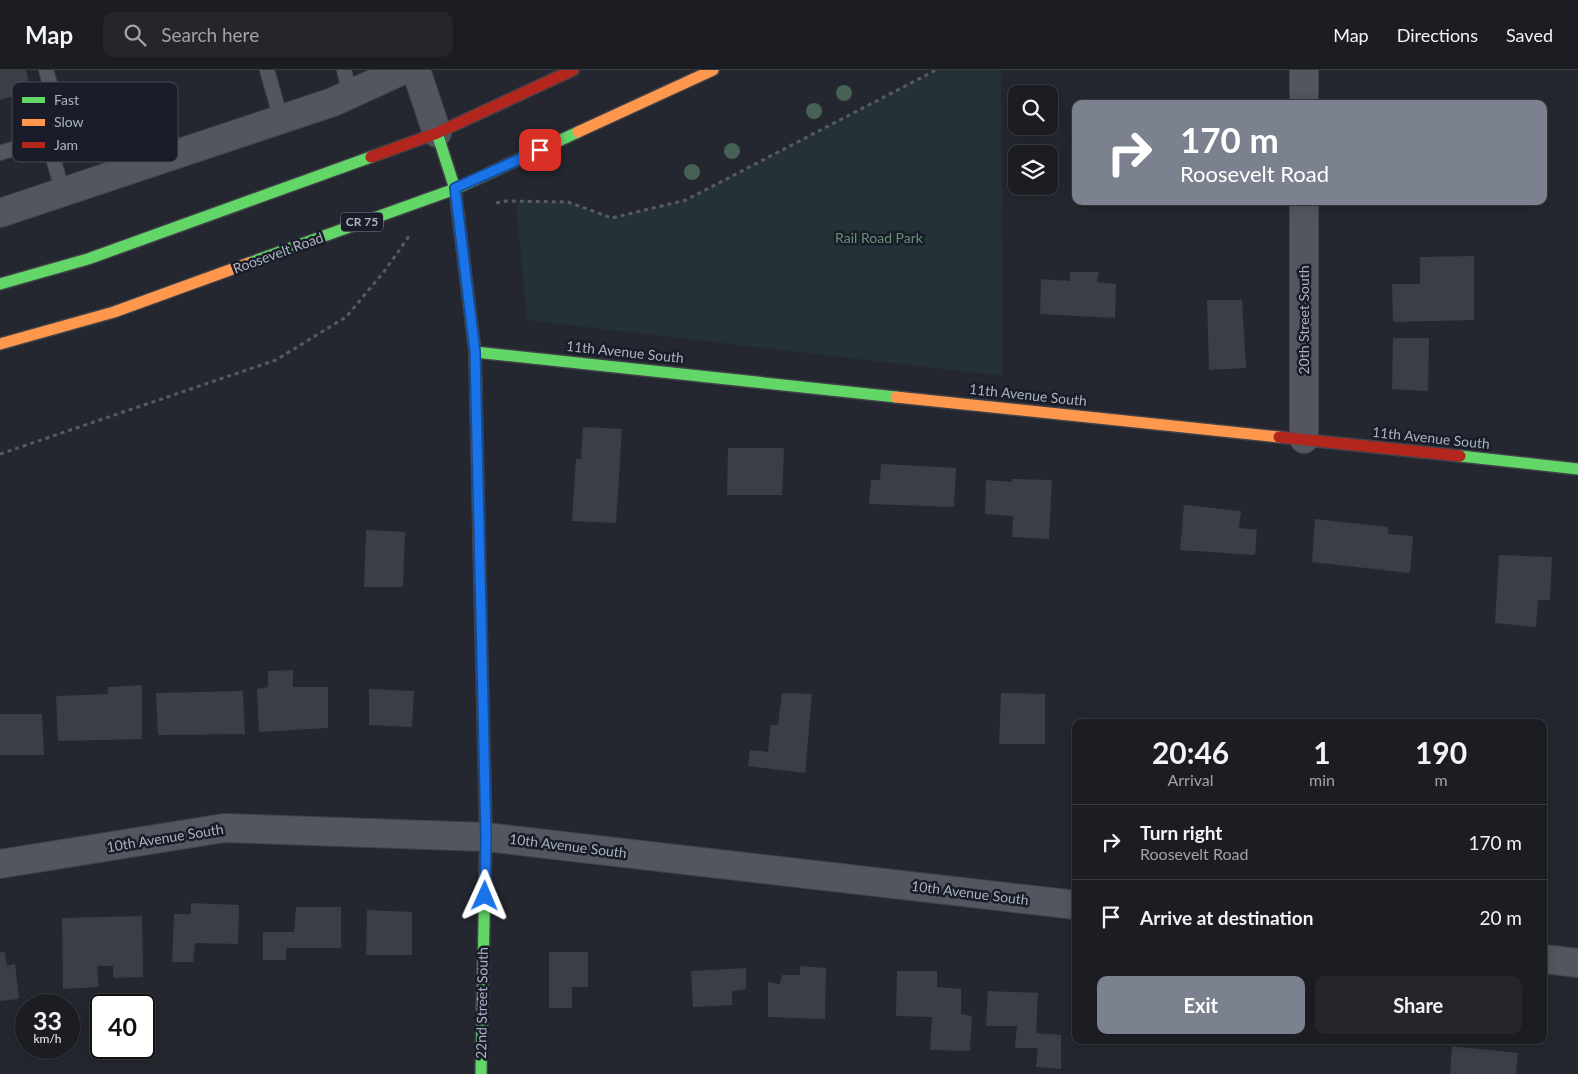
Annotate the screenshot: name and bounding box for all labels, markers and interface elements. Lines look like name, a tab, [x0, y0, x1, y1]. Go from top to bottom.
search box	[103, 12, 453, 57]
text: Map	[25, 20, 73, 49]
icon: search	[121, 21, 149, 49]
text: Search here	[161, 23, 259, 46]
text: Map	[1333, 24, 1369, 46]
text: Directions	[1397, 24, 1478, 46]
text: Saved	[1506, 24, 1553, 46]
legend	[12, 82, 178, 162]
map controls	[1008, 85, 1058, 195]
button: search	[1008, 85, 1058, 135]
text: Fast	[54, 91, 79, 108]
text: Slow	[54, 113, 84, 130]
text: 170 m	[1180, 118, 1279, 160]
icon: right	[1097, 120, 1162, 185]
pin	[519, 129, 561, 171]
text: Jam	[54, 136, 78, 153]
icon: arrive	[526, 136, 554, 164]
button: layers	[1008, 145, 1058, 195]
text: Roosevelt Road	[1180, 160, 1329, 187]
road number: CR 75	[341, 212, 383, 232]
street label: Roosevelt Road	[230, 228, 325, 277]
park label: Rail Road Park	[835, 229, 924, 246]
street label: 20th Street South	[1295, 265, 1312, 375]
street label: 11th Avenue South	[565, 337, 685, 366]
street label: 11th Avenue South	[968, 380, 1088, 409]
street label: 11th Avenue South	[1371, 423, 1491, 452]
text: 20:46	[1152, 734, 1229, 770]
text: 1	[1313, 734, 1331, 770]
text: 190	[1415, 734, 1467, 770]
text: Arrival	[1167, 770, 1214, 789]
text: min	[1309, 770, 1335, 789]
text: m	[1434, 770, 1448, 789]
street label: 10th Avenue South	[105, 820, 225, 855]
text: Turn right	[1140, 821, 1222, 844]
icon: right	[1097, 828, 1125, 856]
street label: 10th Avenue South	[508, 830, 628, 861]
text: 170 m	[1468, 831, 1522, 854]
text: Roosevelt Road	[1140, 844, 1248, 863]
position arrow	[458, 869, 510, 921]
street label: 10th Avenue South	[910, 877, 1030, 908]
icon: arrive	[1097, 903, 1125, 931]
text: Arrive at destination	[1140, 906, 1313, 929]
text: 20 m	[1479, 906, 1522, 929]
street label: 22nd Street South	[472, 947, 491, 1059]
button: Exit	[1097, 976, 1305, 1034]
button: Share	[1315, 976, 1522, 1034]
speed limit sign: 40	[90, 994, 155, 1059]
text: 33	[33, 1005, 62, 1035]
text: km/h	[33, 1031, 62, 1046]

